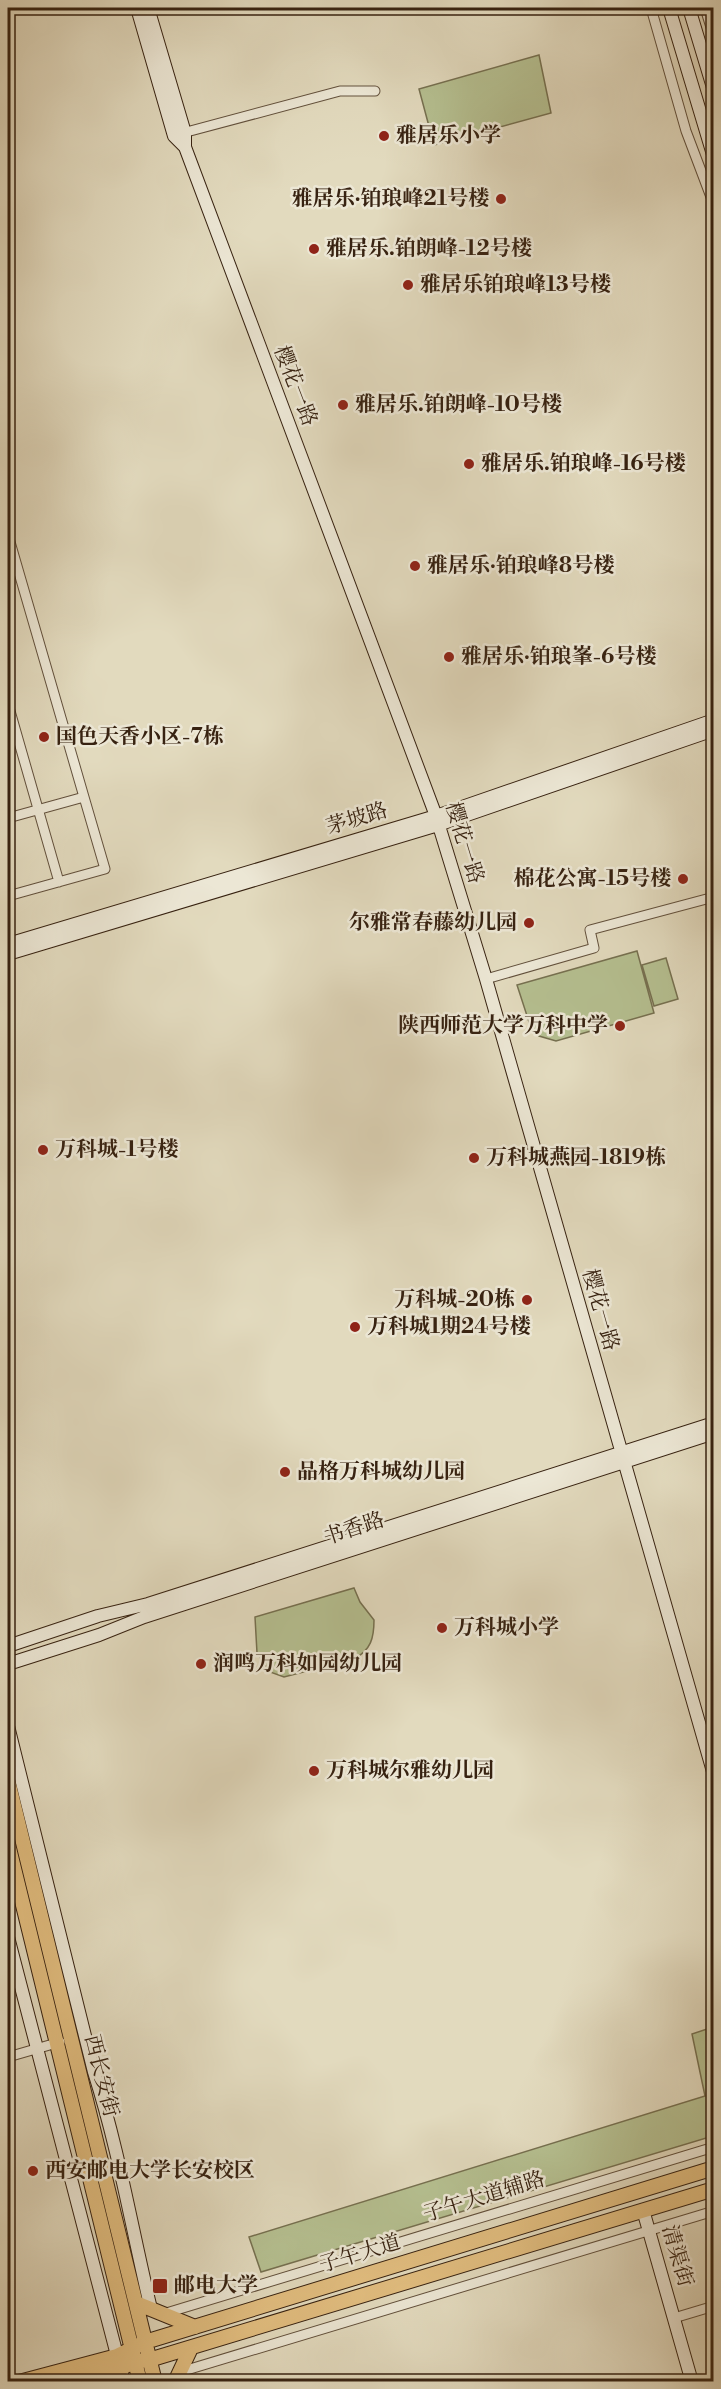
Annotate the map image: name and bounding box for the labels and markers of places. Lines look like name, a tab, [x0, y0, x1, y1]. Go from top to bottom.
place label: 雅居乐小学	[396, 123, 501, 149]
marker: 雅居乐小学	[377, 129, 391, 143]
place label: 雅居乐·铂琅峰21号楼	[292, 186, 489, 212]
marker: 雅居乐·铂琅峰21号楼	[494, 192, 508, 206]
place label: 雅居乐.铂朗峰-12号楼	[326, 236, 532, 262]
marker: 雅居乐.铂朗峰-12号楼	[307, 242, 321, 256]
place label: 雅居乐铂琅峰13号楼	[420, 272, 611, 298]
marker: 雅居乐铂琅峰13号楼	[401, 278, 415, 292]
place label: 雅居乐.铂朗峰-10号楼	[355, 392, 562, 418]
marker: 雅居乐.铂朗峰-10号楼	[336, 398, 350, 412]
place label: 雅居乐.铂琅峰-16号楼	[481, 451, 686, 477]
marker: 雅居乐.铂琅峰-16号楼	[462, 457, 476, 471]
place label: 雅居乐·铂琅峰8号楼	[427, 553, 614, 579]
marker: 雅居乐·铂琅峰8号楼	[408, 559, 422, 573]
place label: 雅居乐·铂琅峯-6号楼	[461, 644, 656, 670]
marker: 雅居乐·铂琅峯-6号楼	[442, 650, 456, 664]
place label: 国色天香小区-7栋	[56, 724, 224, 750]
marker: 国色天香小区-7栋	[37, 730, 51, 744]
place label: 棉花公寓-15号楼	[514, 866, 671, 892]
marker: 棉花公寓-15号楼	[676, 872, 690, 886]
place label: 尔雅常春藤幼儿园	[349, 910, 517, 936]
marker: 尔雅常春藤幼儿园	[522, 916, 536, 930]
place label: 陕西师范大学万科中学	[398, 1013, 608, 1039]
marker: 陕西师范大学万科中学	[613, 1019, 627, 1033]
place label: 万科城-1号楼	[55, 1137, 178, 1163]
marker: 万科城-1号楼	[36, 1143, 50, 1157]
place label: 万科城燕园-1819栋	[486, 1145, 666, 1171]
marker: 万科城燕园-1819栋	[467, 1151, 481, 1165]
place label: 万科城-20栋	[394, 1287, 515, 1313]
marker: 万科城-20栋	[520, 1293, 534, 1307]
place label: 万科城1期24号楼	[367, 1314, 530, 1340]
marker: 万科城1期24号楼	[348, 1320, 362, 1334]
place label: 品格万科城幼儿园	[297, 1459, 465, 1485]
marker: 品格万科城幼儿园	[278, 1465, 292, 1479]
place label: 万科城小学	[454, 1615, 559, 1641]
marker: 万科城小学	[435, 1621, 449, 1635]
place label: 润鸣万科如园幼儿园	[213, 1651, 402, 1677]
marker: 润鸣万科如园幼儿园	[194, 1657, 208, 1671]
place label: 万科城尔雅幼儿园	[326, 1758, 494, 1784]
marker: 万科城尔雅幼儿园	[307, 1764, 321, 1778]
place label: 西安邮电大学长安校区	[45, 2158, 255, 2184]
marker: 西安邮电大学长安校区	[26, 2164, 40, 2178]
place label: 邮电大学	[174, 2273, 258, 2299]
marker: 邮电大学	[151, 2277, 169, 2295]

